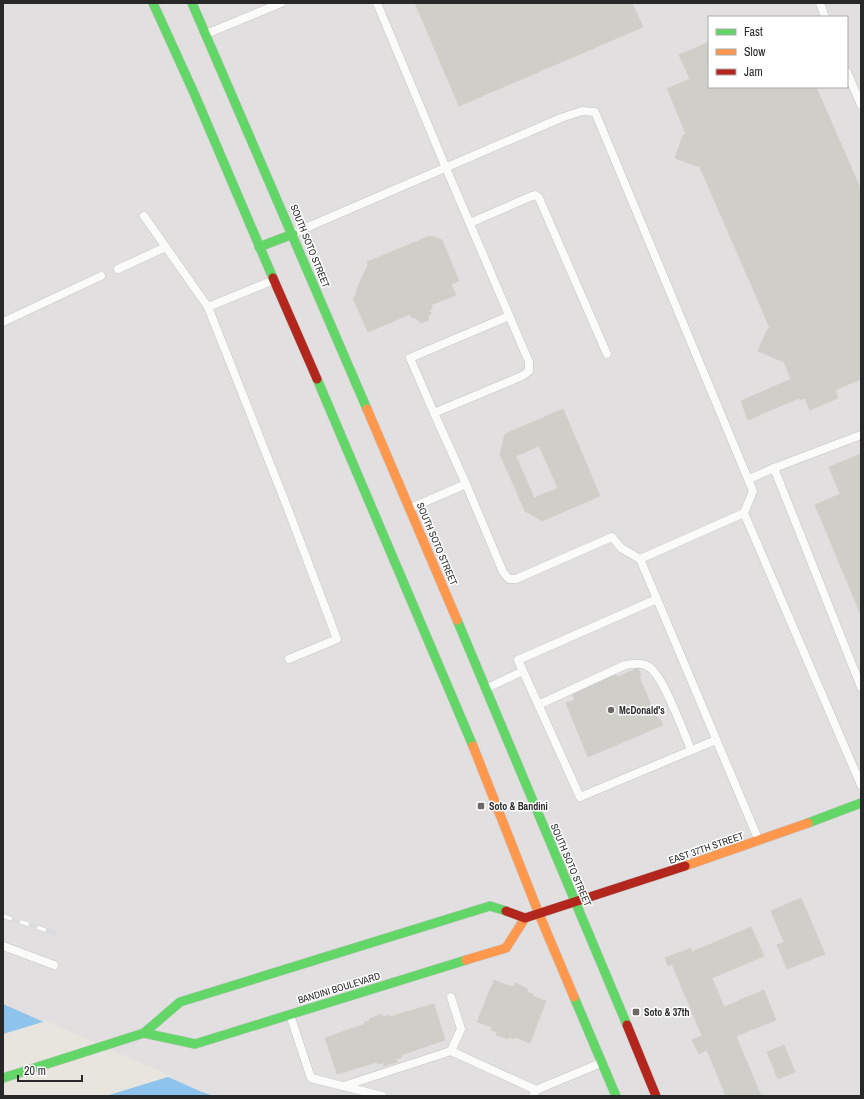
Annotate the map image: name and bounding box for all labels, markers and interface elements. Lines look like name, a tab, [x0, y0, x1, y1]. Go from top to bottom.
legend	[708, 16, 848, 88]
text: Fast	[744, 24, 763, 40]
text: Slow	[744, 44, 766, 60]
text: Jam	[744, 64, 763, 80]
street label: SOUTH SOTO STREET	[287, 202, 333, 290]
street label: SOUTH SOTO STREET	[414, 501, 460, 587]
place label: McDonald's	[619, 704, 665, 717]
marker: McDonald's	[606, 705, 616, 715]
place label: Soto & Bandini	[489, 800, 548, 813]
marker: Soto & Bandini	[476, 801, 486, 811]
street label: SOUTH SOTO STREET	[548, 822, 594, 908]
street label: EAST 37TH STREET	[667, 829, 745, 867]
street label: BANDINI BOULEVARD	[296, 969, 382, 1007]
place label: Soto & 37th	[644, 1006, 690, 1019]
marker: Soto & 37th	[631, 1007, 641, 1017]
scale bar	[18, 1057, 82, 1083]
text: 20 m	[24, 1063, 46, 1079]

